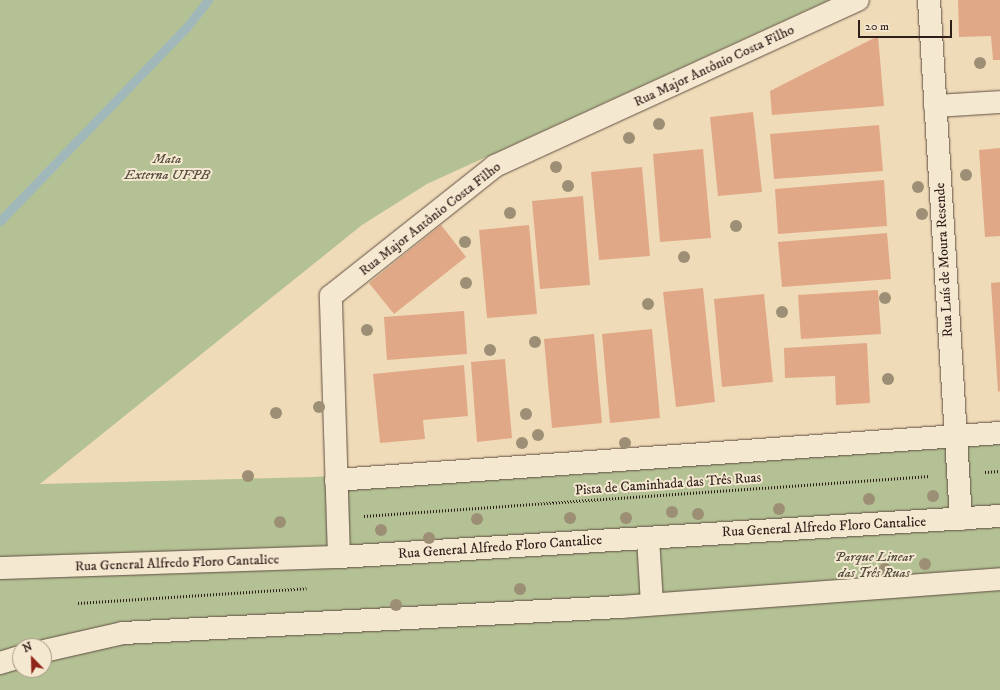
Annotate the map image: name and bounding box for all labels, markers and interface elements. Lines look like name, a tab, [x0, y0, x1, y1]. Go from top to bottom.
scale bar	[860, 12, 954, 38]
text: 20 m	[865, 19, 889, 34]
street label: Rua Major Antônio Costa Filho	[631, 21, 797, 111]
park label: Mata Externa UFPB	[124, 151, 210, 184]
street label: Rua Major Antônio Costa Filho	[356, 159, 504, 279]
street label: Rua Luís de Moura Resende	[932, 182, 956, 338]
street label: Pista de Caminhada das Três Ruas	[574, 469, 762, 499]
street label: Rua General Alfredo Floro Cantalice	[721, 513, 927, 541]
street label: Rua General Alfredo Floro Cantalice	[397, 531, 603, 563]
park label: Parque Linear das Três Ruas	[835, 549, 913, 582]
street label: Rua General Alfredo Floro Cantalice	[75, 551, 279, 575]
north arrow	[12, 638, 52, 678]
text: N	[21, 640, 35, 656]

